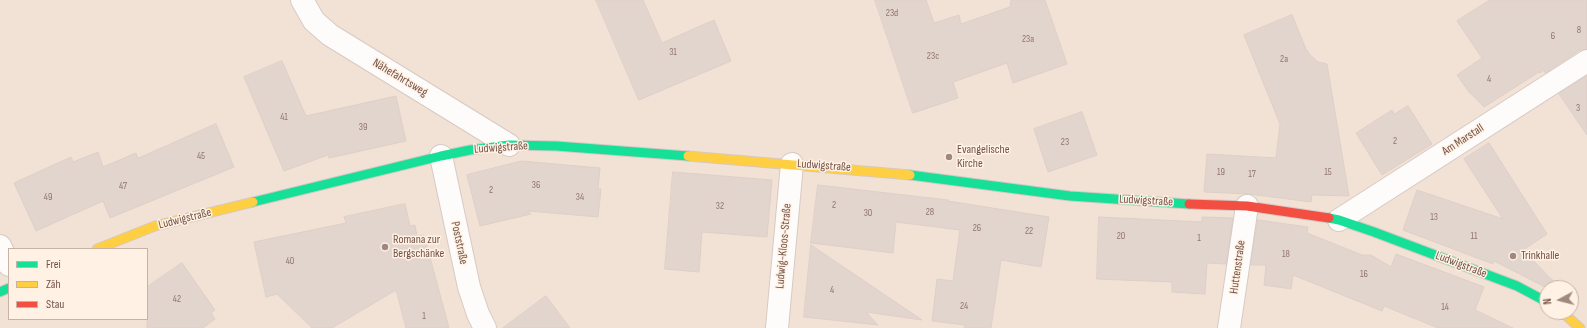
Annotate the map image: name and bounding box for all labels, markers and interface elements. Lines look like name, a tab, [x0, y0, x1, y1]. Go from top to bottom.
house number: 23d	[886, 7, 898, 19]
house number: 8	[1577, 24, 1581, 36]
house number: 6	[1551, 30, 1555, 42]
house number: 23a	[1022, 33, 1034, 45]
house number: 31	[669, 46, 677, 58]
house number: 23c	[927, 50, 939, 62]
house number: 2a	[1280, 53, 1288, 65]
street label: Nähefahrtsweg	[370, 56, 430, 100]
house number: 4	[1487, 73, 1491, 85]
house number: 3	[1576, 102, 1580, 114]
house number: 41	[280, 111, 288, 123]
house number: 39	[359, 121, 367, 133]
street label: Am Marstall	[1439, 121, 1487, 159]
house number: 2	[1393, 135, 1397, 147]
house number: 23	[1061, 136, 1069, 148]
street label: Ludwigstraße	[474, 139, 528, 157]
place label: Evangelische Kirche	[957, 143, 1010, 171]
house number: 45	[197, 150, 205, 162]
marker: Evangelische Kirche	[944, 152, 954, 162]
street label: Ludwigstraße	[797, 157, 851, 175]
house number: 19	[1217, 166, 1225, 178]
house number: 15	[1324, 166, 1332, 178]
house number: 17	[1248, 168, 1256, 180]
house number: 36	[532, 179, 540, 191]
house number: 47	[119, 180, 127, 192]
house number: 2	[489, 184, 493, 196]
house number: 49	[44, 191, 52, 203]
house number: 34	[576, 191, 584, 203]
street label: Ludwigstraße	[1119, 192, 1173, 210]
house number: 2	[832, 199, 836, 211]
house number: 32	[716, 200, 724, 212]
street label: Ludwig-Kloos-Straße	[773, 203, 795, 289]
street label: Ludwigstraße	[157, 205, 213, 233]
house number: 28	[926, 206, 934, 218]
house number: 30	[864, 207, 872, 219]
house number: 13	[1430, 211, 1438, 223]
street label: Poststraße	[447, 220, 471, 266]
house number: 26	[973, 222, 981, 234]
house number: 22	[1025, 225, 1033, 237]
house number: 20	[1117, 230, 1125, 242]
house number: 11	[1471, 230, 1477, 242]
house number: 1	[1197, 232, 1201, 244]
place label: Romana zur Bergschänke	[393, 233, 444, 261]
street label: Huttenstraße	[1227, 239, 1249, 295]
marker: Romana zur Bergschänke	[380, 242, 390, 252]
legend	[8, 248, 148, 320]
house number: 18	[1282, 248, 1290, 260]
street label: Ludwigstraße	[1433, 249, 1489, 281]
place label: Trinkhalle	[1521, 249, 1559, 263]
marker: Trinkhalle	[1508, 251, 1518, 261]
house number: 40	[286, 255, 294, 267]
text: Frei	[46, 257, 61, 272]
house number: 16	[1360, 268, 1368, 280]
text: Zäh	[46, 277, 61, 292]
north arrow	[1539, 280, 1579, 320]
house number: 4	[830, 284, 834, 296]
house number: 42	[173, 293, 181, 305]
text: Stau	[46, 297, 64, 312]
text: N	[1541, 298, 1554, 305]
house number: 24	[960, 300, 968, 312]
house number: 14	[1441, 301, 1449, 313]
house number: 1	[422, 310, 426, 322]

